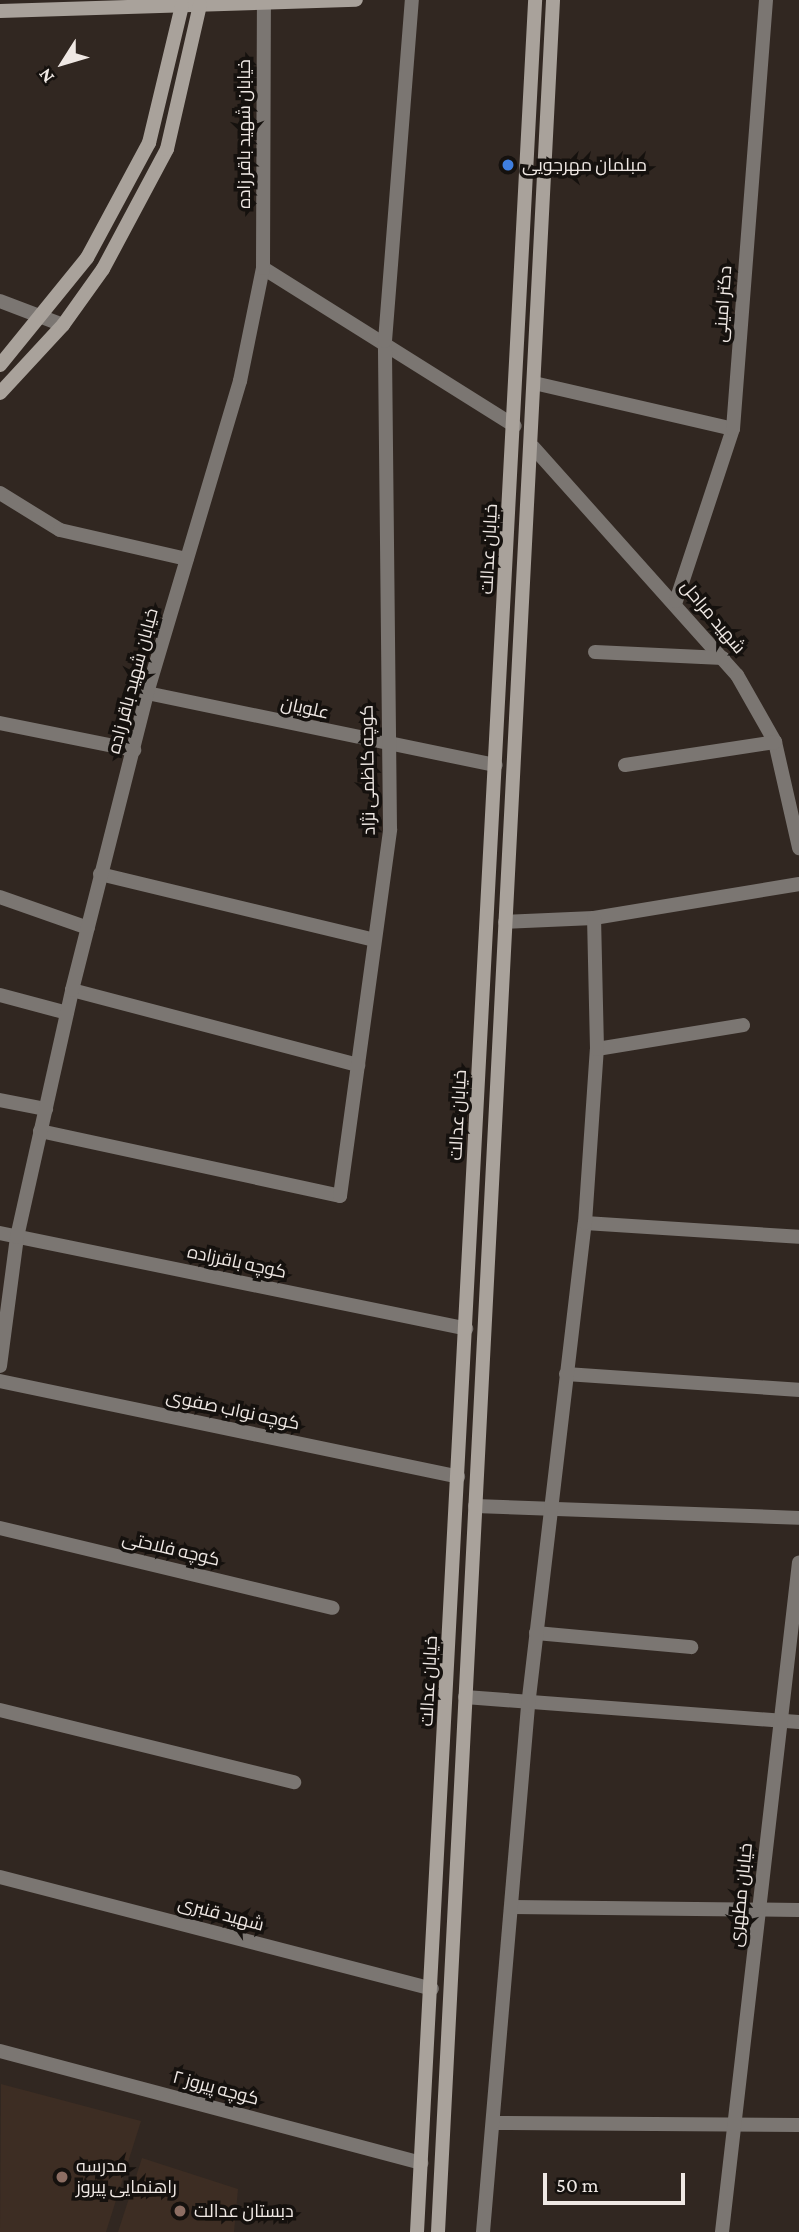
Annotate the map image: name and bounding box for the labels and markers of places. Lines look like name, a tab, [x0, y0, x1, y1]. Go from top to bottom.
place label: مبلمان مهرجویی	[522, 154, 647, 176]
marker: مبلمان مهرجویی	[500, 157, 516, 173]
place label: مدرسه راهنمایی پیروز	[76, 2156, 177, 2198]
marker: مدرسه راهنمایی پیروز	[54, 2169, 70, 2185]
place label: دبستان عدالت	[194, 2200, 294, 2222]
marker: دبستان عدالت	[172, 2203, 188, 2219]

